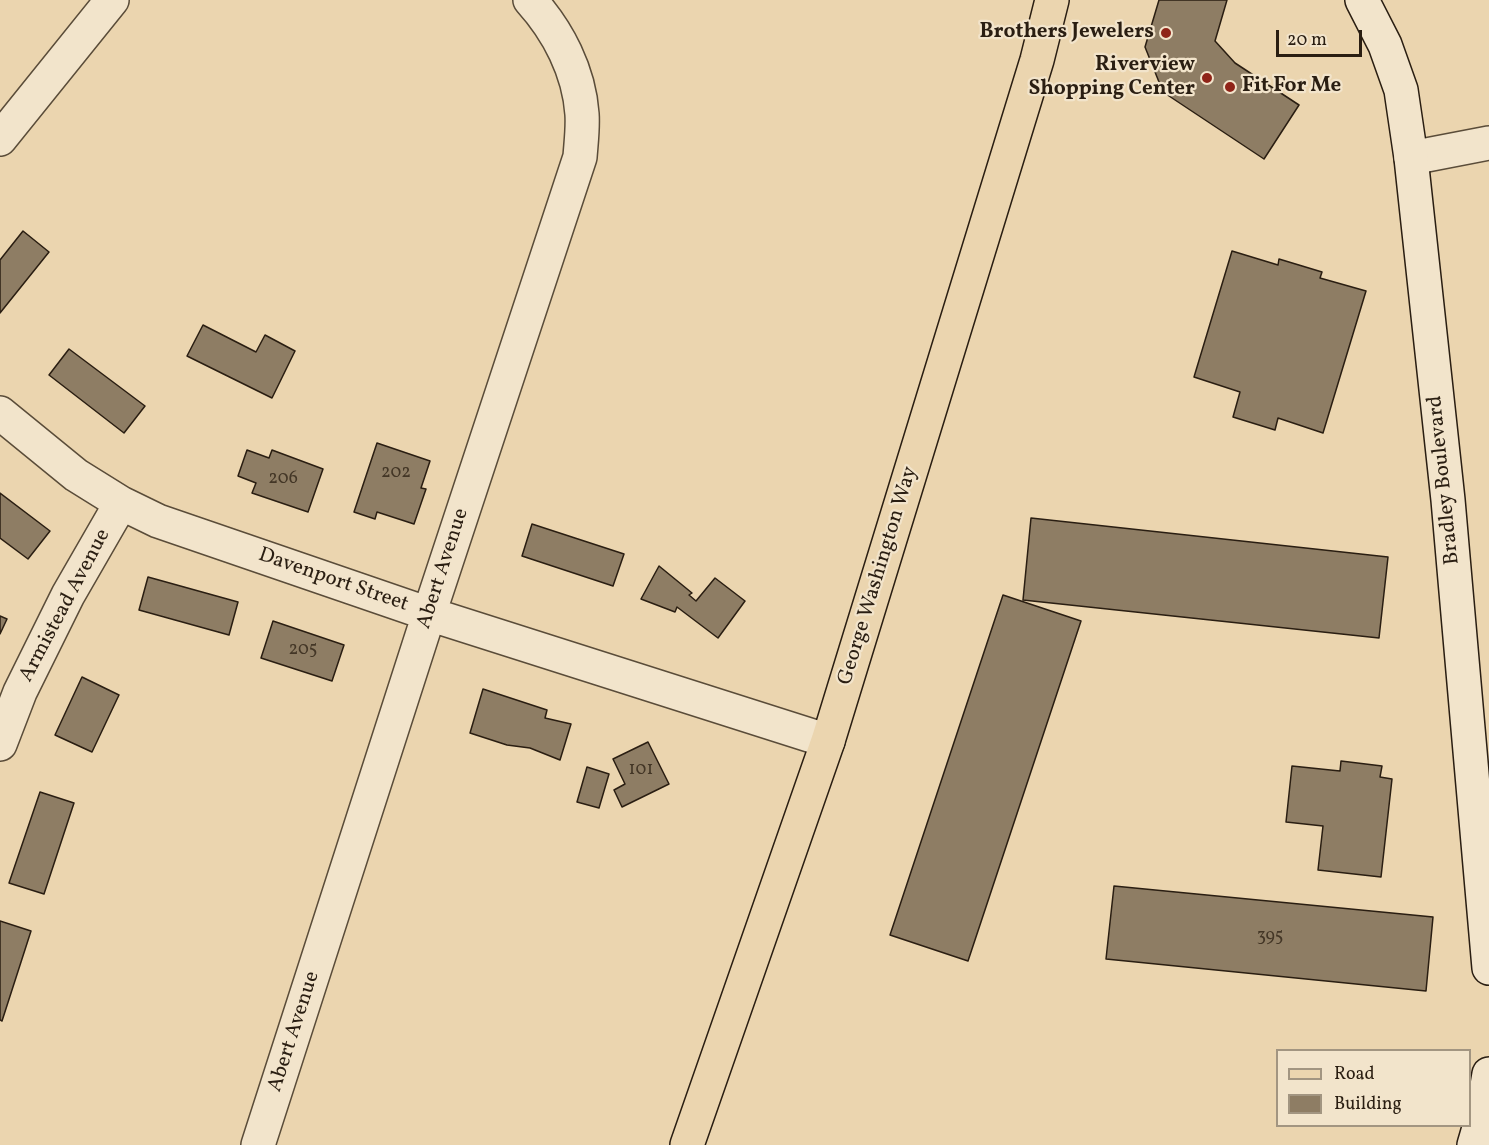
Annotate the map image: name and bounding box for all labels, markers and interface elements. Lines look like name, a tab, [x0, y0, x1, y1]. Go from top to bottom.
scale bar	[1279, 18, 1364, 56]
place label: Brothers Jewelers	[980, 20, 1154, 46]
marker: Brothers Jewelers	[1159, 26, 1173, 40]
text: 20 m	[1287, 28, 1327, 53]
place label: Riverview Shopping Center	[1029, 53, 1195, 103]
marker: Riverview Shopping Center	[1200, 71, 1214, 85]
place label: Fit For Me	[1242, 74, 1341, 100]
marker: Fit For Me	[1223, 80, 1237, 94]
street label: Bradley Boulevard	[1424, 394, 1466, 566]
house number: 202	[381, 463, 411, 485]
street label: George Washington Way	[834, 464, 924, 688]
house number: 206	[268, 469, 298, 491]
street label: Abert Avenue	[413, 506, 475, 632]
street label: Armistead Avenue	[15, 525, 117, 687]
street label: Davenport Street	[255, 544, 411, 618]
house number: 205	[289, 640, 317, 662]
house number: 101	[629, 760, 653, 782]
house number: 395	[1257, 927, 1283, 949]
street label: Abert Avenue	[264, 969, 326, 1095]
legend	[1276, 1049, 1471, 1127]
text: Road	[1334, 1062, 1375, 1087]
text: Building	[1334, 1092, 1402, 1117]

